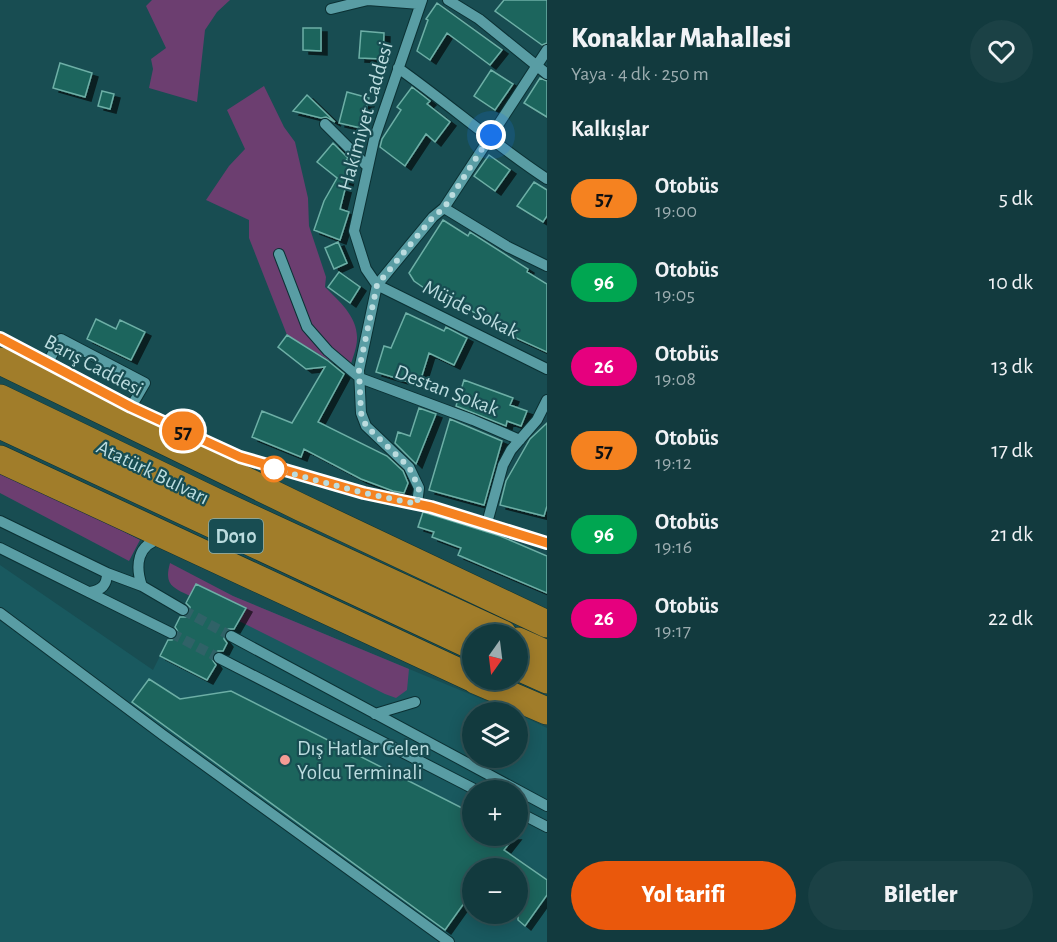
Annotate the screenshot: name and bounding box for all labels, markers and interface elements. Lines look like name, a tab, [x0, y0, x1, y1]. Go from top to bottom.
button: heart	[970, 20, 1033, 83]
text: Konaklar Mahallesi	[571, 25, 791, 53]
street label: Hakimiyet Caddesi	[334, 39, 397, 193]
text: Yaya · 4 dk · 250 m	[571, 64, 709, 84]
text: Kalkışlar	[571, 118, 649, 140]
your location	[476, 120, 506, 150]
text: Otobüs	[655, 175, 719, 197]
text: 5 dk	[999, 187, 1033, 209]
text: 57	[595, 188, 613, 209]
text: 19:00	[655, 201, 697, 221]
text: Otobüs	[655, 259, 719, 281]
text: 10 dk	[989, 271, 1033, 293]
text: 96	[594, 272, 614, 293]
street label: Müjde Sokak	[419, 276, 523, 343]
text: 19:05	[655, 285, 695, 305]
street label: Barış Caddesi	[41, 331, 147, 400]
text: Otobüs	[655, 343, 719, 365]
text: 13 dk	[991, 355, 1033, 377]
text: 26	[594, 356, 614, 377]
street label: Destan Sokak	[392, 361, 502, 420]
text: 19:08	[655, 369, 696, 389]
line badge: 57	[156, 412, 210, 450]
text: 57	[174, 421, 192, 442]
text: Otobüs	[655, 427, 719, 449]
street label: Atatürk Bulvarı	[93, 436, 212, 509]
text: 17 dk	[991, 439, 1033, 461]
text: 57	[595, 440, 613, 461]
text: 19:12	[655, 453, 692, 473]
unlabelled marker	[261, 456, 287, 482]
text: Otobüs	[655, 511, 719, 533]
road number: D010	[209, 519, 263, 553]
text: 21 dk	[990, 523, 1033, 545]
text: 96	[594, 524, 614, 545]
text: 19:16	[655, 537, 692, 557]
text: Otobüs	[655, 595, 719, 617]
text: 22 dk	[988, 607, 1033, 629]
text: 26	[594, 608, 614, 629]
text: 19:17	[655, 621, 691, 641]
north arrow	[462, 624, 528, 690]
map controls	[462, 624, 528, 924]
button: layers	[462, 702, 528, 768]
place label: Dış Hatlar Gelen Yolcu Terminali	[297, 738, 430, 783]
marker: Dış Hatlar Gelen Yolcu Terminali	[278, 753, 292, 767]
button: +	[462, 780, 528, 846]
button: −	[462, 858, 528, 924]
button: Yol tarifi	[571, 861, 796, 930]
button: Biletler	[808, 861, 1033, 930]

